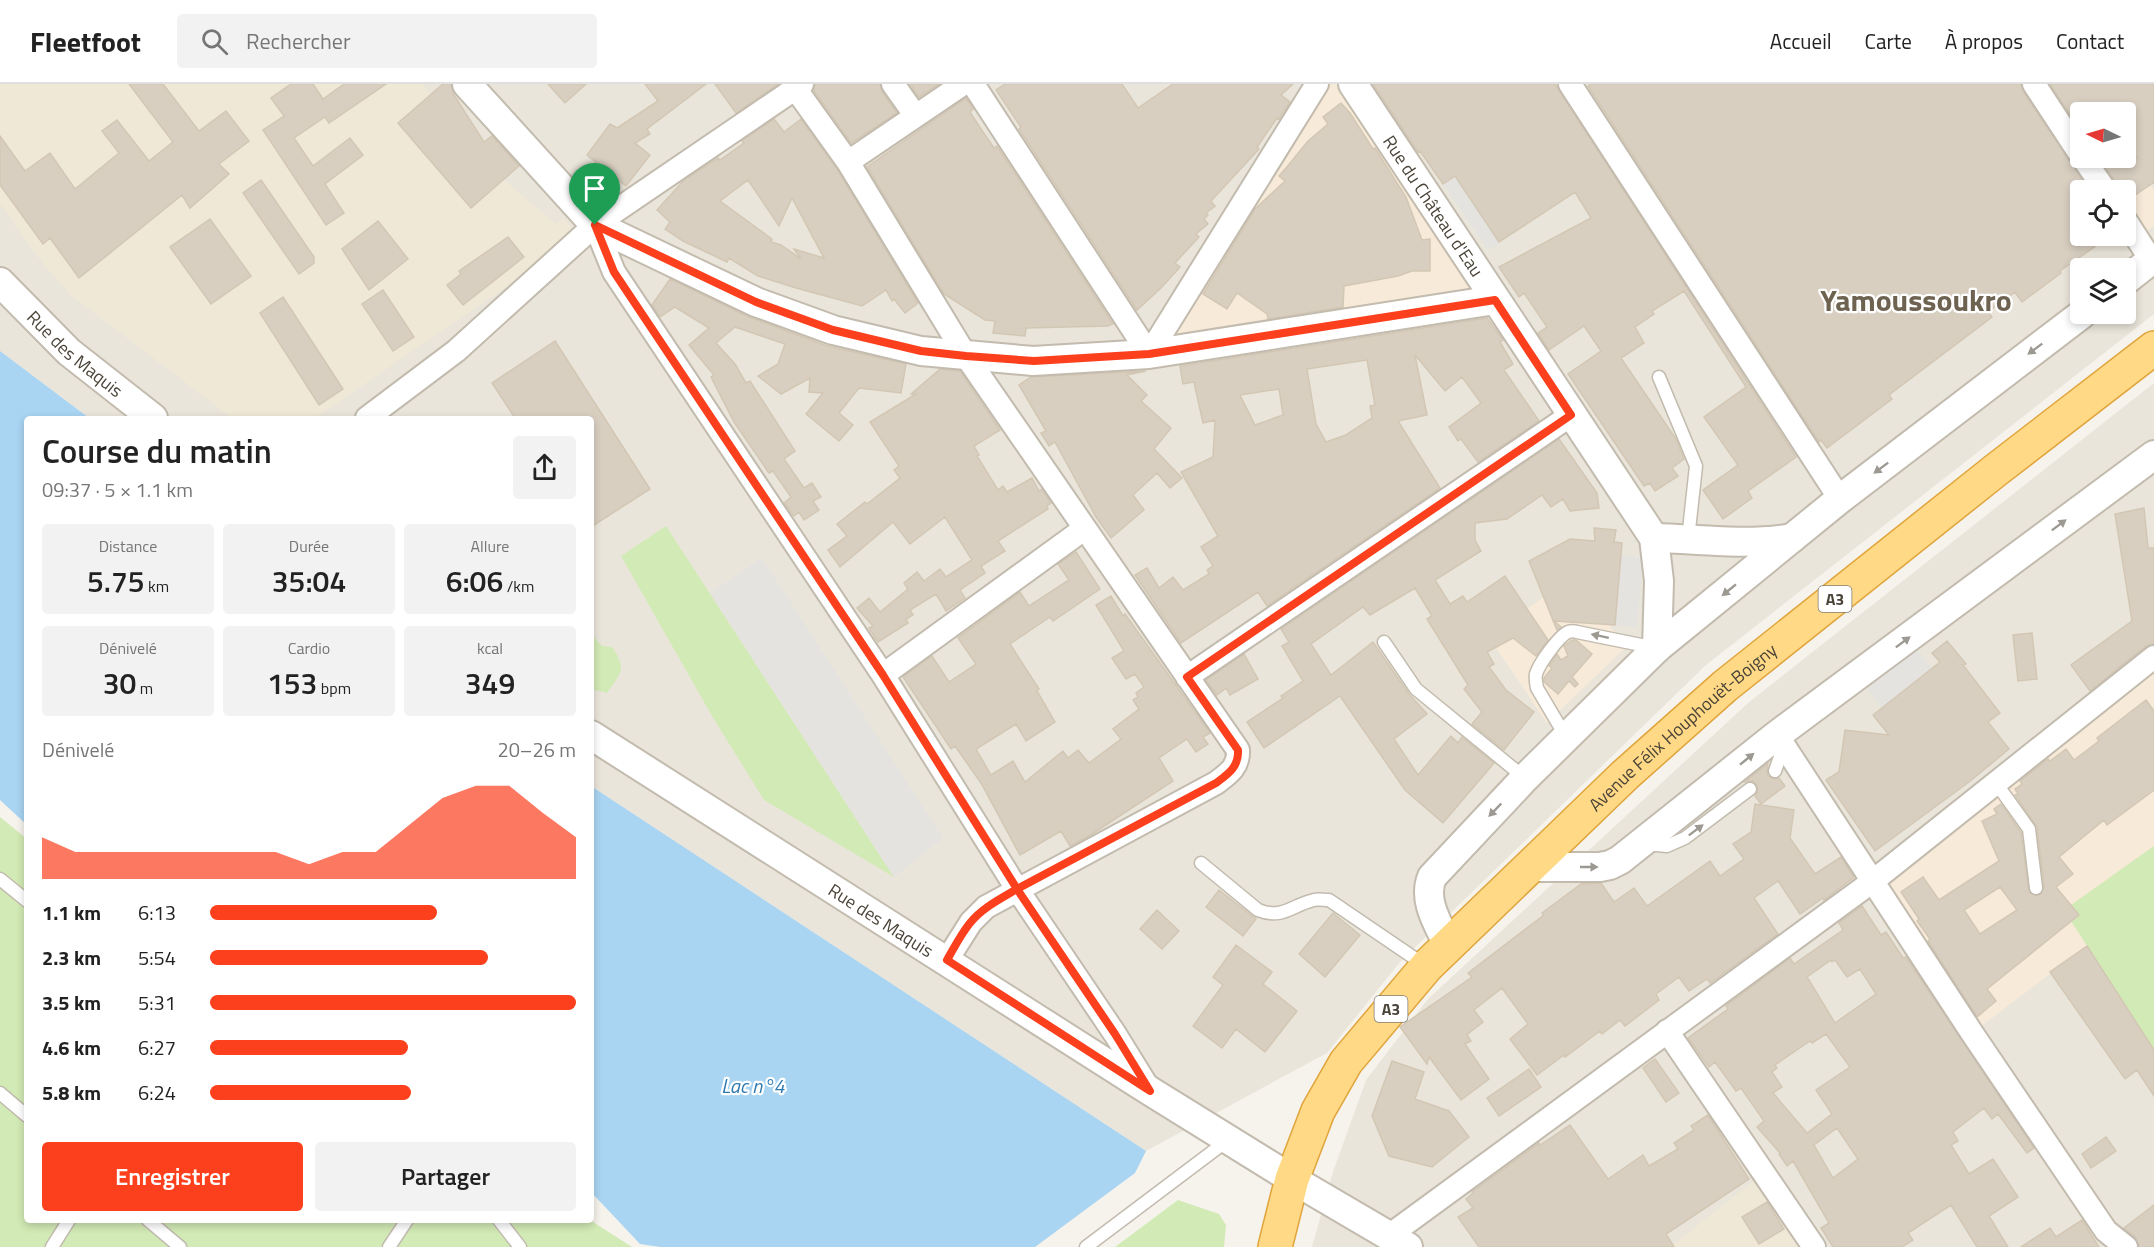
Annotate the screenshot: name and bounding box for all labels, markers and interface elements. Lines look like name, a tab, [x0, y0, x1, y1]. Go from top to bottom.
search box	[177, 14, 597, 68]
text: Fleetfoot	[30, 20, 141, 63]
text: Rechercher	[246, 24, 351, 58]
icon: search	[198, 25, 231, 58]
text: Accueil	[1770, 25, 1832, 57]
text: Carte	[1865, 25, 1912, 57]
text: À propos	[1945, 25, 2023, 57]
text: Contact	[2056, 25, 2124, 57]
north arrow	[2070, 102, 2136, 168]
map controls	[2070, 102, 2136, 324]
street label: Rue du Château d'Eau	[1377, 129, 1491, 282]
pin	[569, 163, 620, 225]
icon: arrive	[578, 172, 611, 205]
button: locate	[2070, 180, 2136, 246]
button: layers	[2070, 258, 2136, 324]
district label: Yamoussoukro	[1820, 277, 2012, 323]
street label: Rue des Maquis	[21, 304, 129, 403]
one-way arrow	[2028, 343, 2044, 355]
text: Course du matin	[42, 426, 272, 476]
button: share	[513, 436, 576, 499]
one-way arrow	[1873, 461, 1888, 473]
text: 09:37 · 5 × 1.1 km	[42, 474, 193, 505]
one-way arrow	[2052, 520, 2067, 532]
text: Distance	[99, 534, 157, 558]
text: Durée	[289, 534, 329, 558]
text: Allure	[471, 534, 509, 558]
text: 5.75	[87, 558, 145, 604]
text: 35:04	[272, 558, 346, 604]
text: 6:06	[446, 558, 503, 604]
text: km	[145, 574, 169, 598]
text: /km	[503, 574, 534, 598]
one-way arrow	[1722, 583, 1737, 596]
road number: A3	[1818, 586, 1852, 612]
one-way arrow	[1590, 631, 1609, 641]
text: Dénivelé	[99, 636, 157, 660]
text: Cardio	[288, 636, 330, 660]
text: kcal	[477, 636, 503, 660]
street label: Avenue Félix Houphouët-Boigny	[1582, 636, 1783, 817]
one-way arrow	[1894, 636, 1910, 648]
text: 30	[103, 660, 136, 706]
text: 153	[267, 660, 317, 706]
text: 349	[465, 660, 515, 706]
text: m	[136, 676, 153, 700]
text: bpm	[317, 676, 351, 700]
text: Dénivelé	[42, 734, 114, 765]
text: 20–26 m	[497, 734, 576, 765]
one-way arrow	[1739, 753, 1755, 766]
one-way arrow	[1488, 802, 1502, 817]
one-way arrow	[1689, 824, 1704, 836]
one-way arrow	[1579, 862, 1598, 872]
street label: Rue des Maquis	[823, 876, 939, 963]
text: 1.1 km	[42, 897, 101, 928]
text: 6:13	[138, 897, 176, 928]
text: 2.3 km	[42, 942, 101, 973]
text: 5:54	[138, 942, 176, 973]
text: 3.5 km	[42, 987, 101, 1018]
text: 5:31	[138, 987, 176, 1018]
road number: A3	[1374, 996, 1408, 1022]
text: 4.6 km	[42, 1032, 101, 1063]
text: 6:27	[138, 1032, 176, 1063]
water label: Lac n°4	[721, 1070, 785, 1101]
text: 5.8 km	[42, 1077, 101, 1108]
text: 6:24	[138, 1077, 176, 1108]
button: Enregistrer	[42, 1142, 303, 1211]
button: Partager	[315, 1142, 576, 1211]

